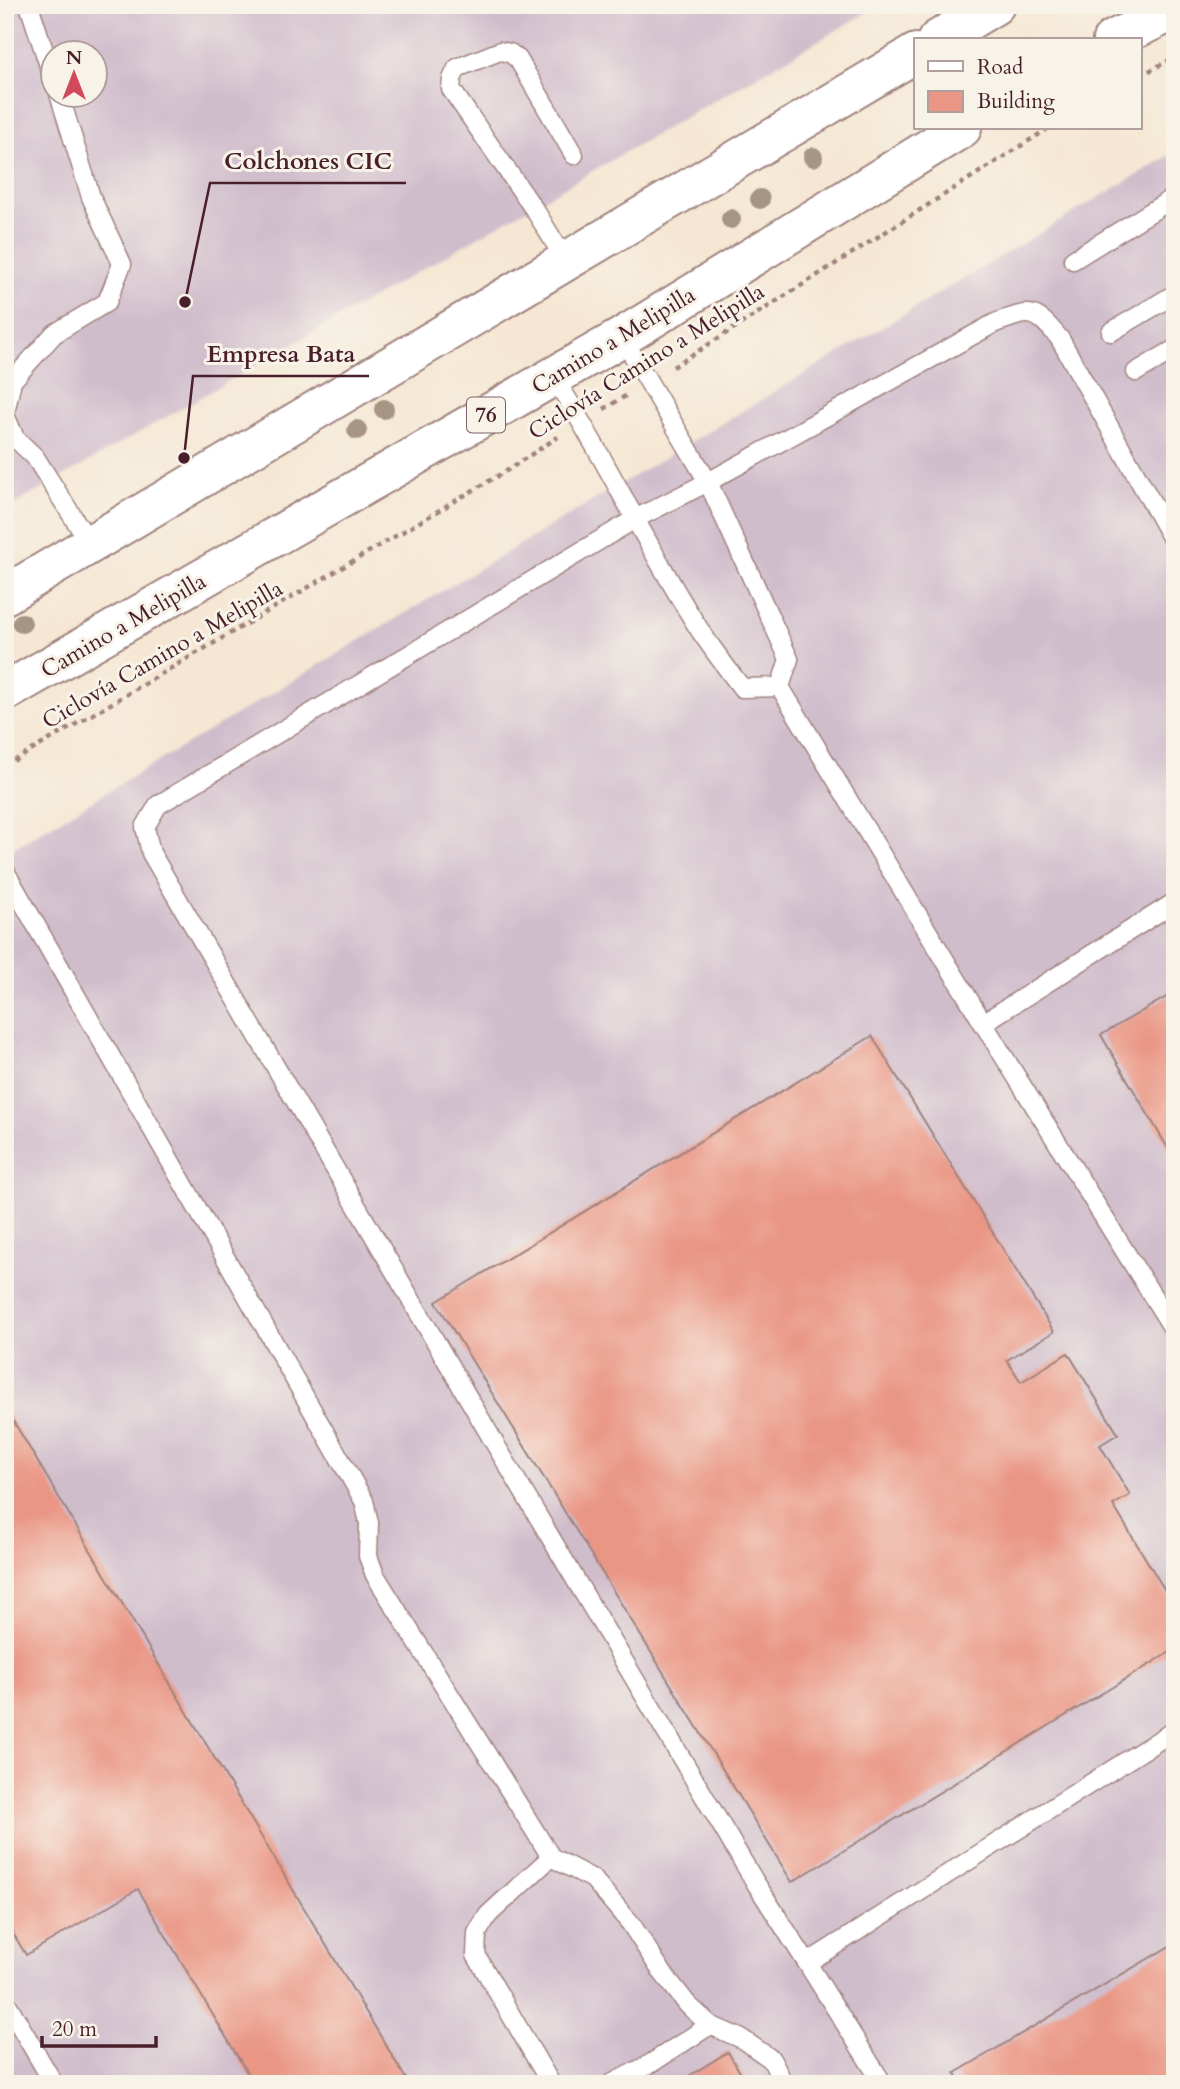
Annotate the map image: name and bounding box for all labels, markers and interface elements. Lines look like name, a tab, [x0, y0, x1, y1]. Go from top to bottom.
north arrow	[38, 38, 108, 108]
legend	[914, 38, 1142, 130]
text: N	[66, 45, 83, 71]
text: Road	[977, 53, 1023, 82]
text: Building	[977, 87, 1055, 116]
callout: Colchones CIC	[210, 138, 406, 183]
text: Colchones CIC	[224, 145, 392, 178]
street label: Ciclovía Camino a Melipilla	[522, 276, 770, 447]
street label: Camino a Melipilla	[526, 279, 701, 402]
callout: Empresa Bata	[193, 331, 369, 376]
text: Empresa Bata	[207, 338, 355, 371]
road number: 76	[467, 398, 505, 432]
street label: Camino a Melipilla	[35, 565, 212, 685]
street label: Ciclovía Camino a Melipilla	[36, 573, 288, 736]
scale bar	[42, 2005, 156, 2049]
text: 20 m	[52, 2015, 97, 2044]

